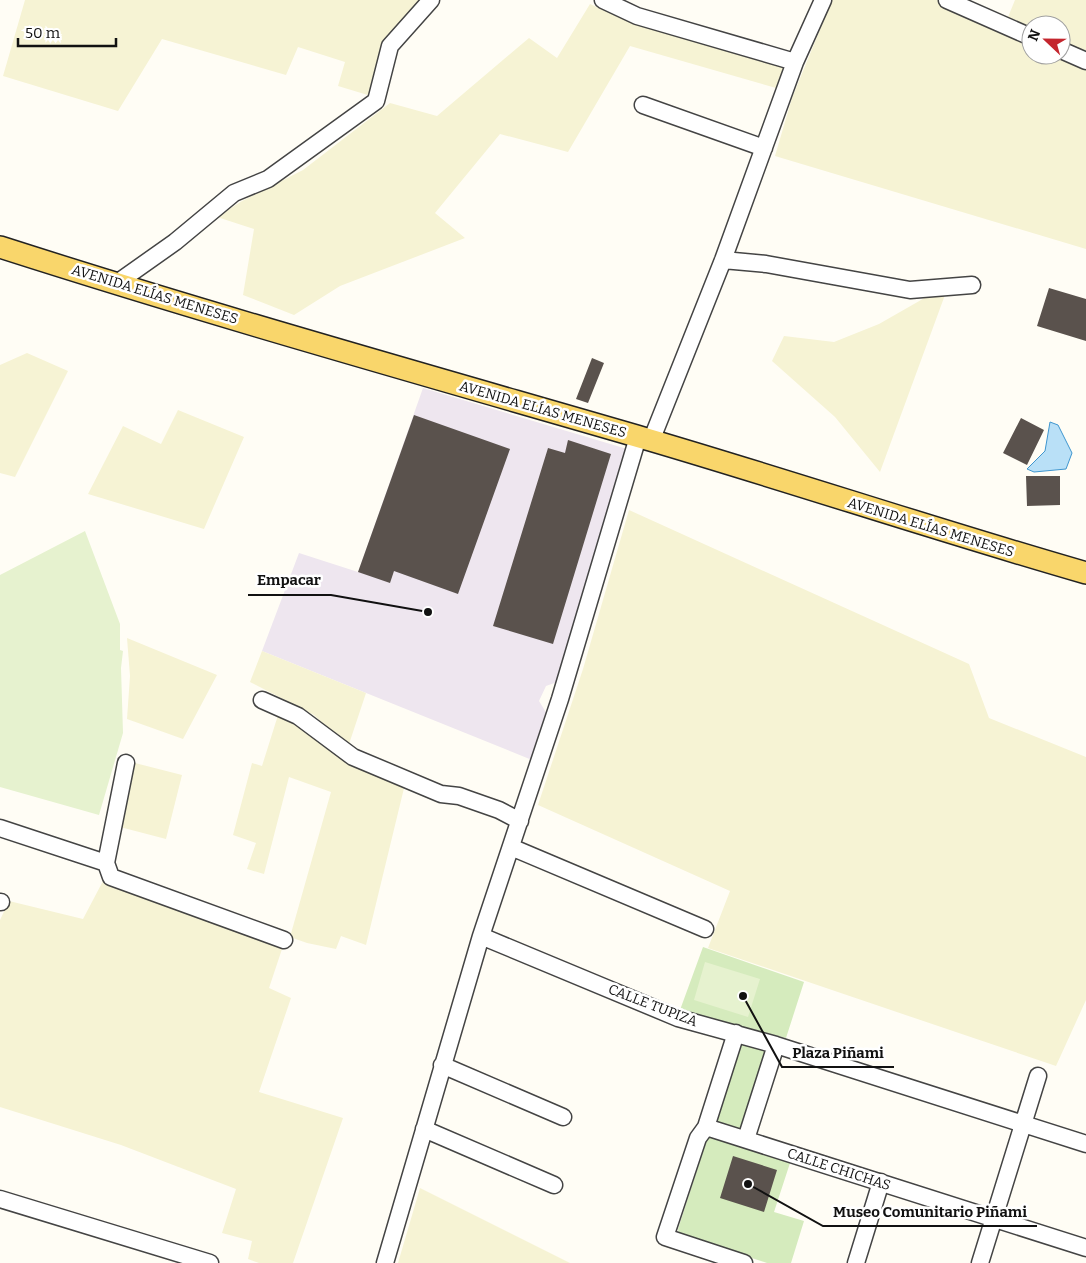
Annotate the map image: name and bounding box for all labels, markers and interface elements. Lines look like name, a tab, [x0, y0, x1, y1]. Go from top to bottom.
scale bar	[18, 15, 115, 47]
north arrow	[1021, 15, 1071, 65]
text: 50 m	[25, 24, 61, 42]
text: N	[1025, 27, 1044, 44]
street label: AVENIDA ELÍAS MENESES	[70, 260, 240, 328]
street label: AVENIDA ELÍAS MENESES	[457, 376, 629, 442]
street label: AVENIDA ELÍAS MENESES	[846, 493, 1016, 561]
callout: Empacar	[248, 565, 331, 595]
text: Empacar	[257, 571, 321, 589]
street label: CALLE TUPIZA	[606, 981, 700, 1030]
callout: Plaza Piñami	[782, 1037, 894, 1067]
text: Plaza Piñami	[792, 1044, 884, 1062]
street label: CALLE CHICHAS	[785, 1145, 893, 1194]
callout: Museo Comunitario Piñami	[823, 1196, 1037, 1226]
text: Museo Comunitario Piñami	[833, 1203, 1027, 1221]

